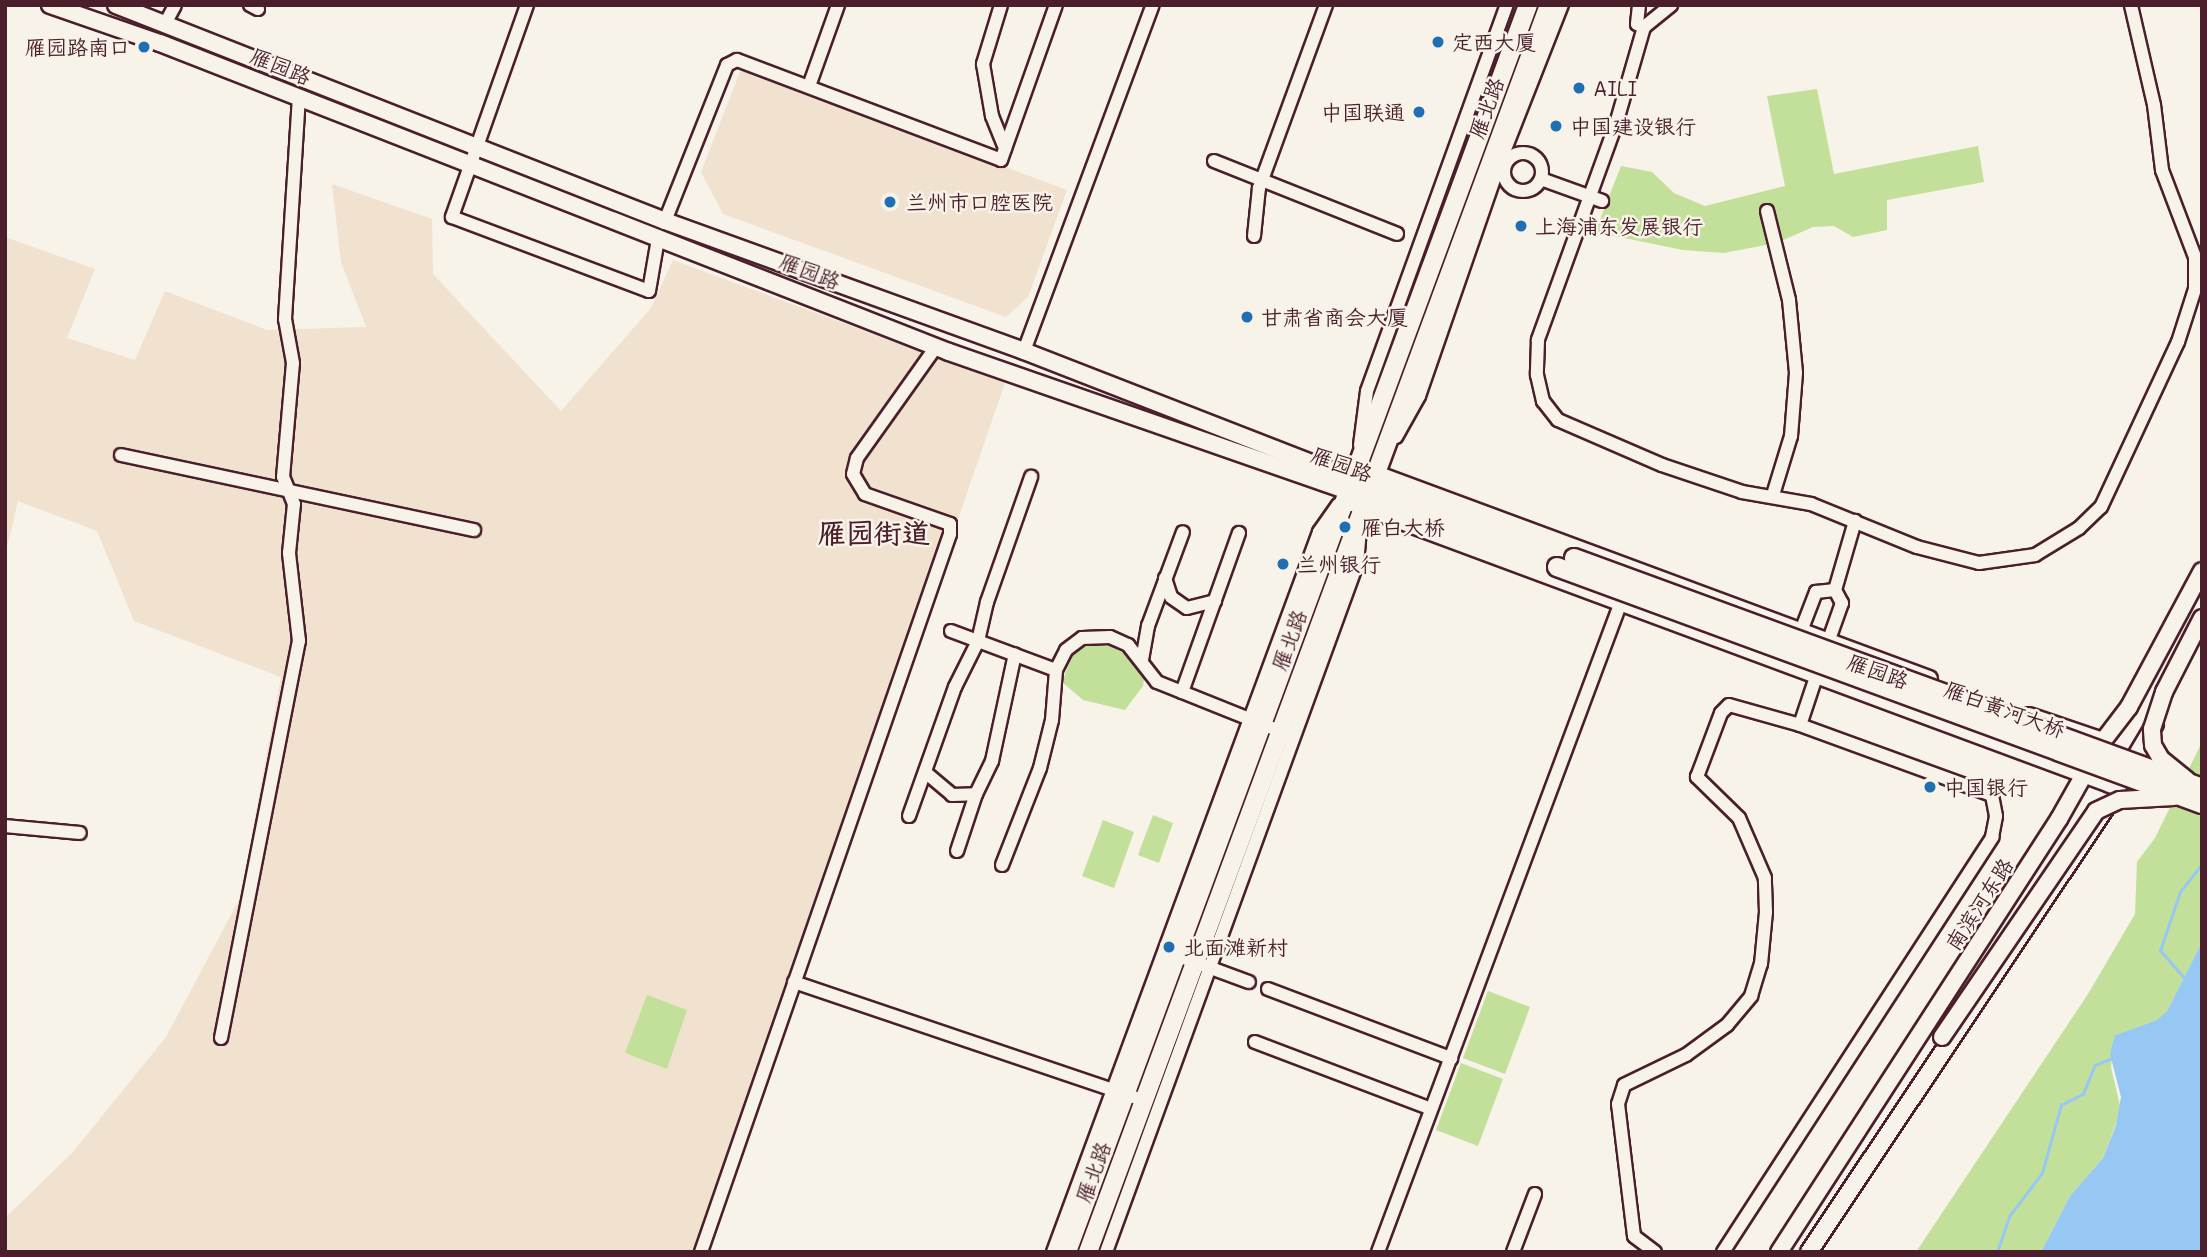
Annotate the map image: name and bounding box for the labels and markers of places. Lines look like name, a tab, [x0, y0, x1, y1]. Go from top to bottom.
place label: 定西大厦	[1452, 29, 1536, 55]
place label: 雁园路南口	[25, 34, 130, 60]
marker: 定西大厦	[1430, 34, 1446, 50]
marker: 雁园路南口	[136, 39, 152, 55]
place label: AILI	[1593, 75, 1637, 101]
marker: AILI	[1571, 80, 1587, 96]
place label: 中国联通	[1321, 99, 1405, 125]
marker: 中国联通	[1411, 104, 1427, 120]
place label: 中国建设银行	[1570, 113, 1696, 139]
marker: 中国建设银行	[1548, 118, 1564, 134]
place label: 兰州市口腔医院	[906, 189, 1053, 215]
marker: 兰州市口腔医院	[880, 192, 900, 212]
place label: 上海浦东发展银行	[1535, 213, 1703, 239]
marker: 上海浦东发展银行	[1513, 218, 1529, 234]
place label: 甘肃省商会大厦	[1261, 304, 1408, 330]
marker: 甘肃省商会大厦	[1239, 309, 1255, 325]
place label: 雁白大桥	[1361, 514, 1445, 540]
marker: 雁白大桥	[1335, 517, 1355, 537]
place label: 兰州银行	[1297, 551, 1381, 577]
marker: 兰州银行	[1275, 556, 1291, 572]
place label: 中国银行	[1944, 774, 2028, 800]
marker: 中国银行	[1922, 779, 1938, 795]
place label: 北面滩新村	[1183, 934, 1288, 960]
marker: 北面滩新村	[1161, 939, 1177, 955]

